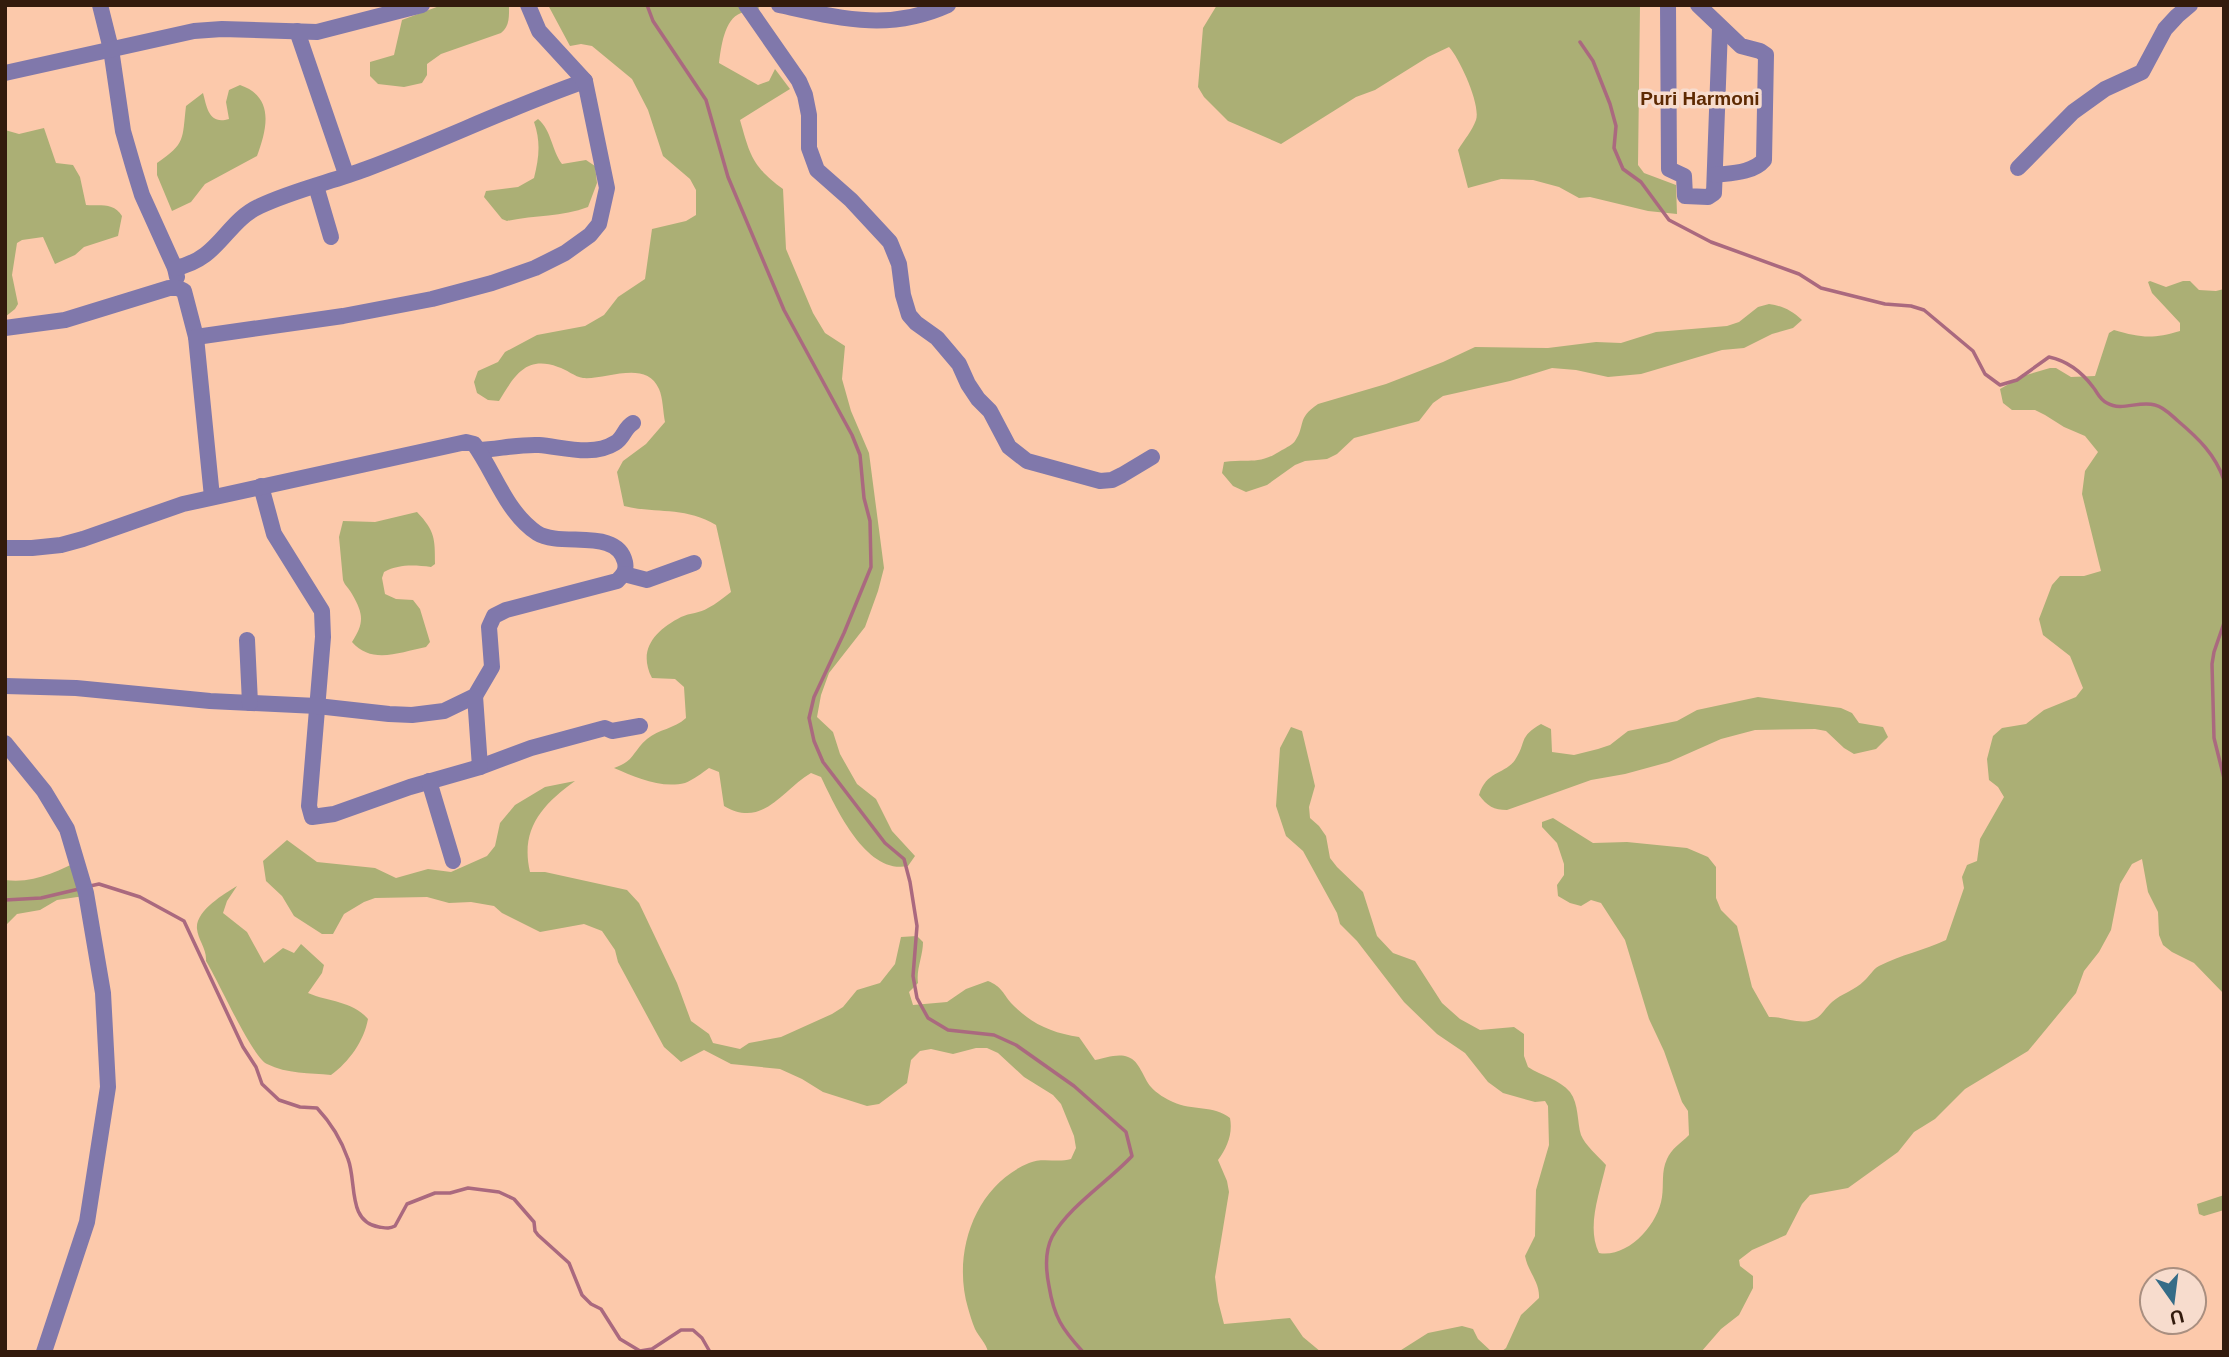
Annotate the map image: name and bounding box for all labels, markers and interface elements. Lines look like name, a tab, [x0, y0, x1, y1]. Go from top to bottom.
district label: Puri Harmoni	[1640, 88, 1760, 109]
north arrow	[2138, 1266, 2208, 1336]
text: U	[2168, 1305, 2186, 1329]

